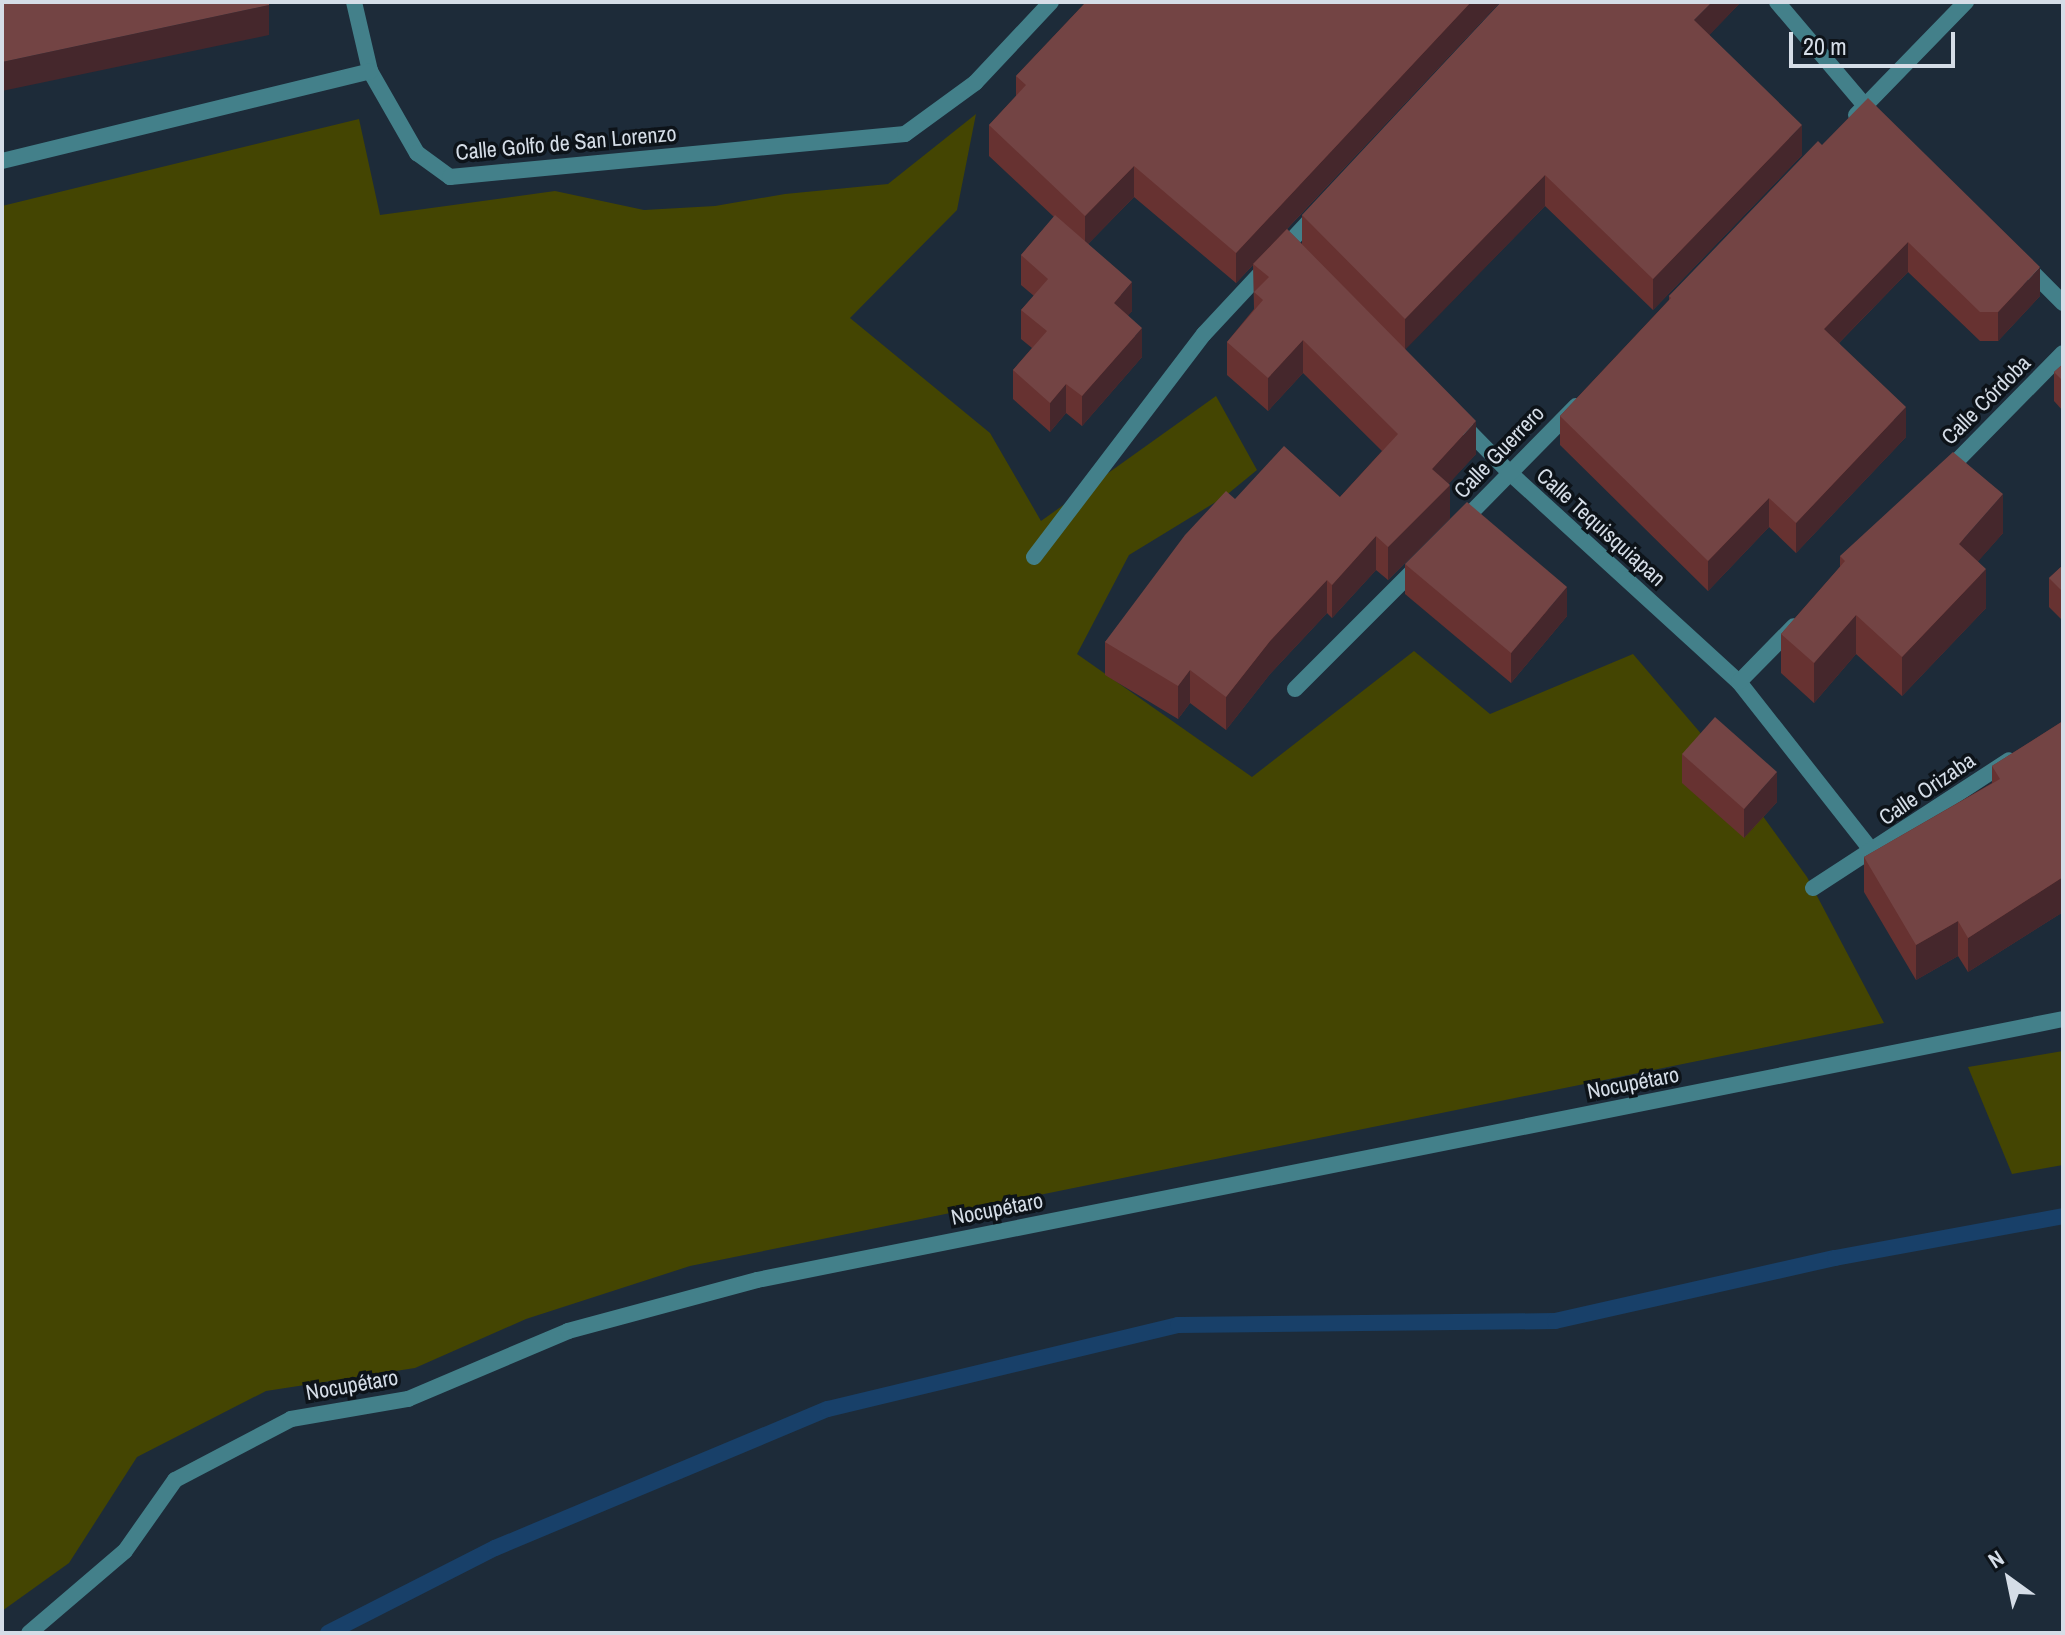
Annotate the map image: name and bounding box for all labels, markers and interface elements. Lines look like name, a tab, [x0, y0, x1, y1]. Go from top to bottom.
scale bar	[1793, 16, 1959, 66]
text: 20 m	[1803, 30, 1847, 62]
street label: Calle Golfo de San Lorenzo	[454, 120, 678, 166]
street label: Calle Córdoba	[1936, 350, 2036, 450]
street label: Calle Guerrero	[1448, 400, 1550, 504]
street label: Calle Tequisquiapan	[1531, 462, 1671, 592]
street label: Calle Orizaba	[1874, 747, 1980, 831]
street label: Nocupétaro	[1585, 1061, 1681, 1105]
street label: Nocupétaro	[949, 1187, 1045, 1231]
street label: Nocupétaro	[304, 1364, 400, 1406]
north arrow	[1969, 1539, 2049, 1619]
text: N	[1982, 1543, 2010, 1575]

